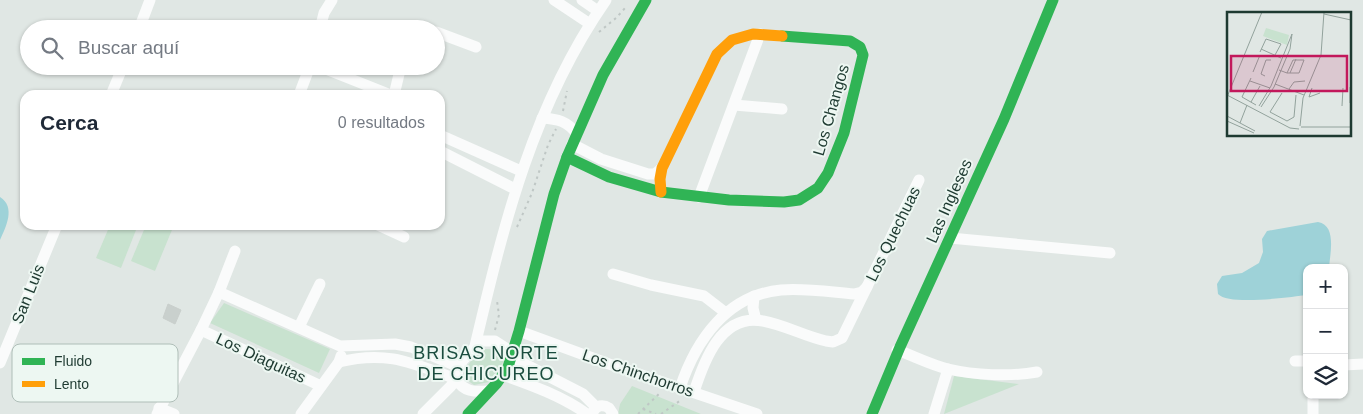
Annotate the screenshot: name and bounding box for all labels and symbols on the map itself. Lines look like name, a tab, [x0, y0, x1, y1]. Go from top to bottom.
inset map	[1227, 12, 1350, 136]
street label: Los Changos	[810, 62, 852, 158]
street label: Las Ingleses	[923, 157, 975, 245]
street label: Los Quechuas	[863, 184, 923, 284]
street label: San Luis	[8, 262, 48, 326]
street label: Los Diaguitas	[213, 330, 309, 386]
district label: BRISAS NORTE DE CHICUREO	[413, 343, 559, 384]
legend	[12, 344, 178, 402]
street label: Los Chinchorros	[580, 346, 696, 400]
text: Fluido	[54, 353, 92, 369]
text: Lento	[54, 376, 89, 392]

